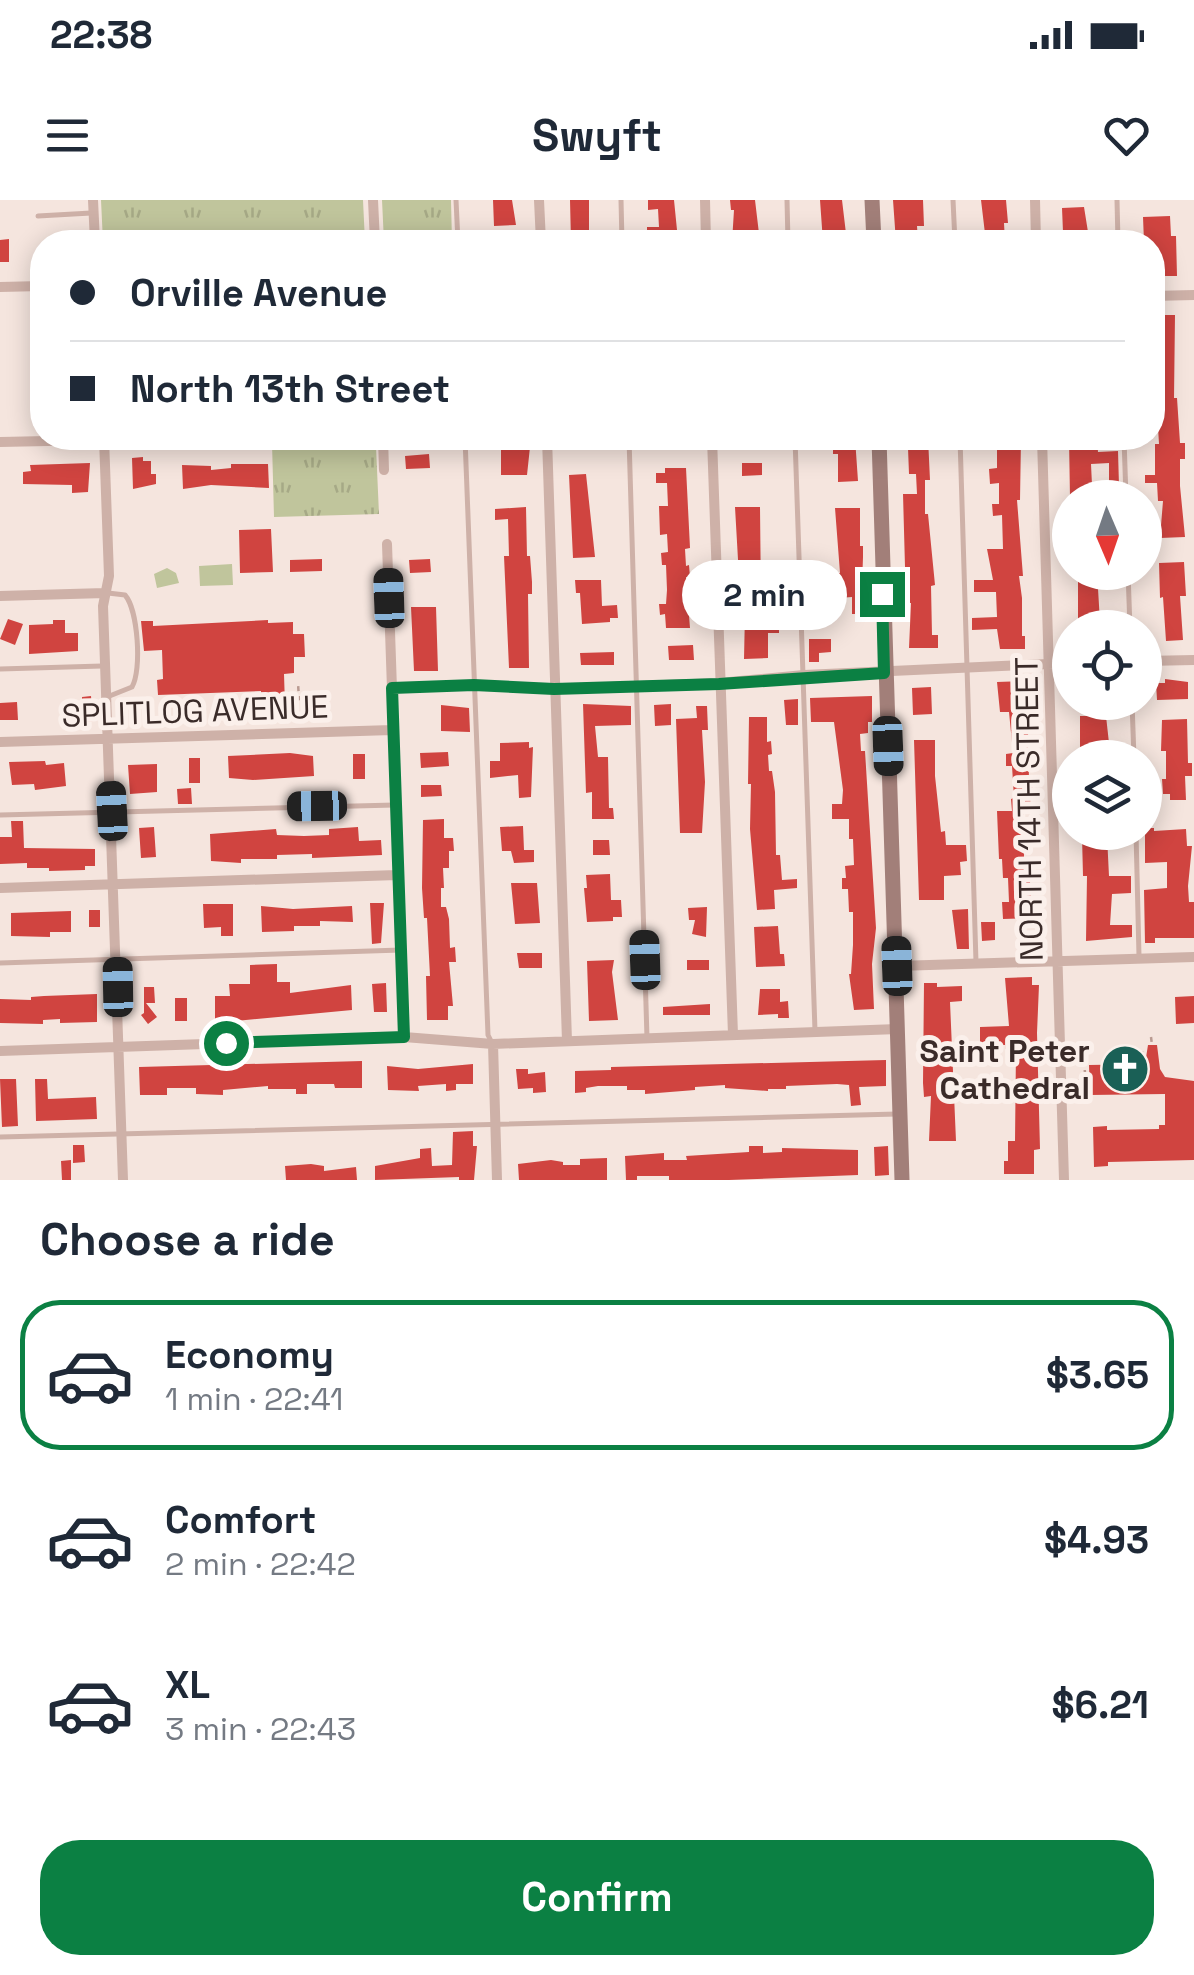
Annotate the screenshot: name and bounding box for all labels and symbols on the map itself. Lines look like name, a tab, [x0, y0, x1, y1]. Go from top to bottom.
north arrow	[1052, 480, 1162, 590]
callout: 2 min	[682, 559, 847, 629]
car	[373, 567, 405, 629]
route end	[860, 572, 905, 617]
street label: NORTH 14TH STREET	[1006, 656, 1052, 962]
street label: SPLITLOG AVENUE	[61, 686, 329, 736]
car	[872, 715, 904, 777]
car	[95, 780, 129, 842]
car	[287, 790, 347, 822]
car	[629, 929, 661, 991]
car	[881, 935, 913, 997]
car	[102, 957, 134, 1017]
route start	[204, 1021, 249, 1066]
place label: Saint Peter Cathedral	[920, 1031, 1090, 1108]
church icon: Saint Peter Cathedral	[1099, 1043, 1151, 1095]

